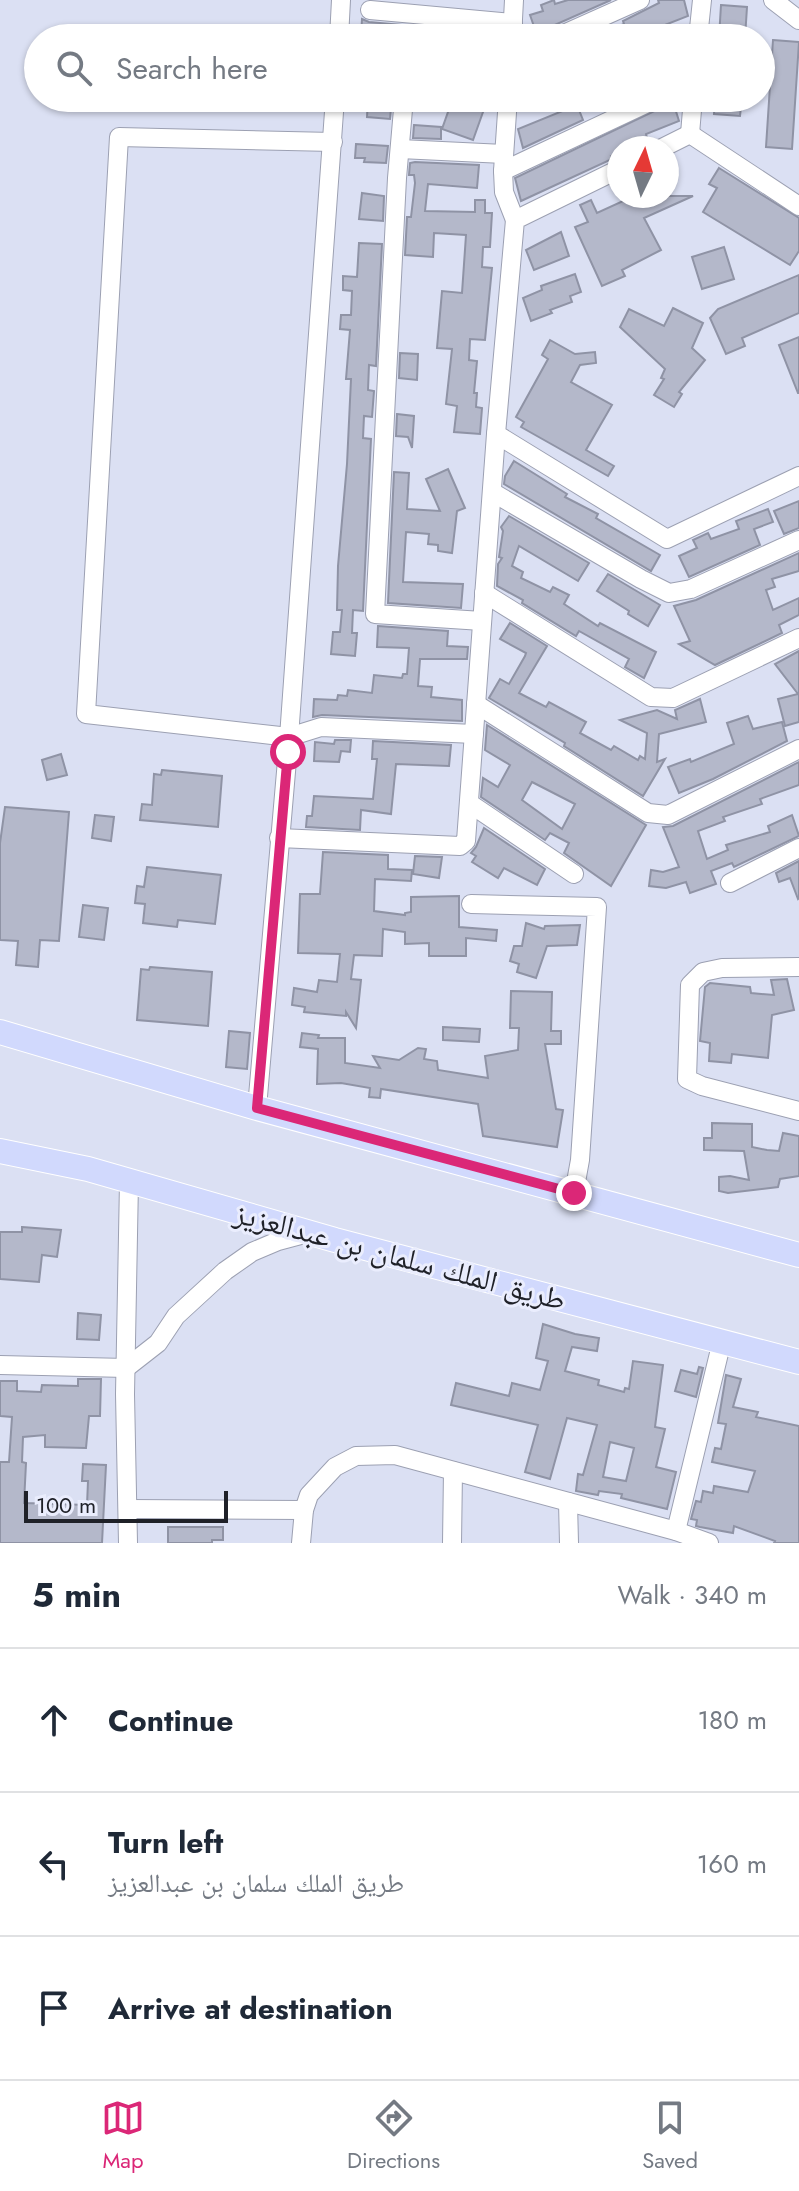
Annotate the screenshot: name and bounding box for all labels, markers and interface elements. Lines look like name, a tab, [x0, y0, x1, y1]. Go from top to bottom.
search box	[24, 24, 775, 112]
icon: search	[52, 46, 96, 90]
text: Search here	[116, 47, 268, 90]
north arrow	[607, 136, 679, 208]
route start	[270, 734, 306, 770]
route end	[556, 1175, 592, 1211]
street label: طريق الملك سلمان بن عبدالعزيز	[228, 1191, 571, 1321]
scale bar	[24, 1487, 228, 1523]
text: 100 m	[36, 1489, 96, 1521]
text: 5 min	[32, 1571, 121, 1620]
text: Walk · 340 m	[617, 1576, 767, 1614]
icon: ahead	[32, 1698, 76, 1742]
text: Continue	[108, 1699, 234, 1742]
text: 180 m	[697, 1701, 767, 1739]
text: Turn left	[108, 1821, 223, 1864]
icon: left	[32, 1842, 76, 1886]
text: 160 m	[697, 1845, 767, 1883]
text: طريق الملك سلمان بن عبدالعزيز	[108, 1864, 404, 1902]
icon: arrive	[32, 1986, 76, 2030]
text: Arrive at destination	[108, 1987, 393, 2030]
tab: Map	[101, 2096, 145, 2176]
tab: Directions	[347, 2096, 440, 2176]
tab: Saved	[642, 2096, 698, 2176]

